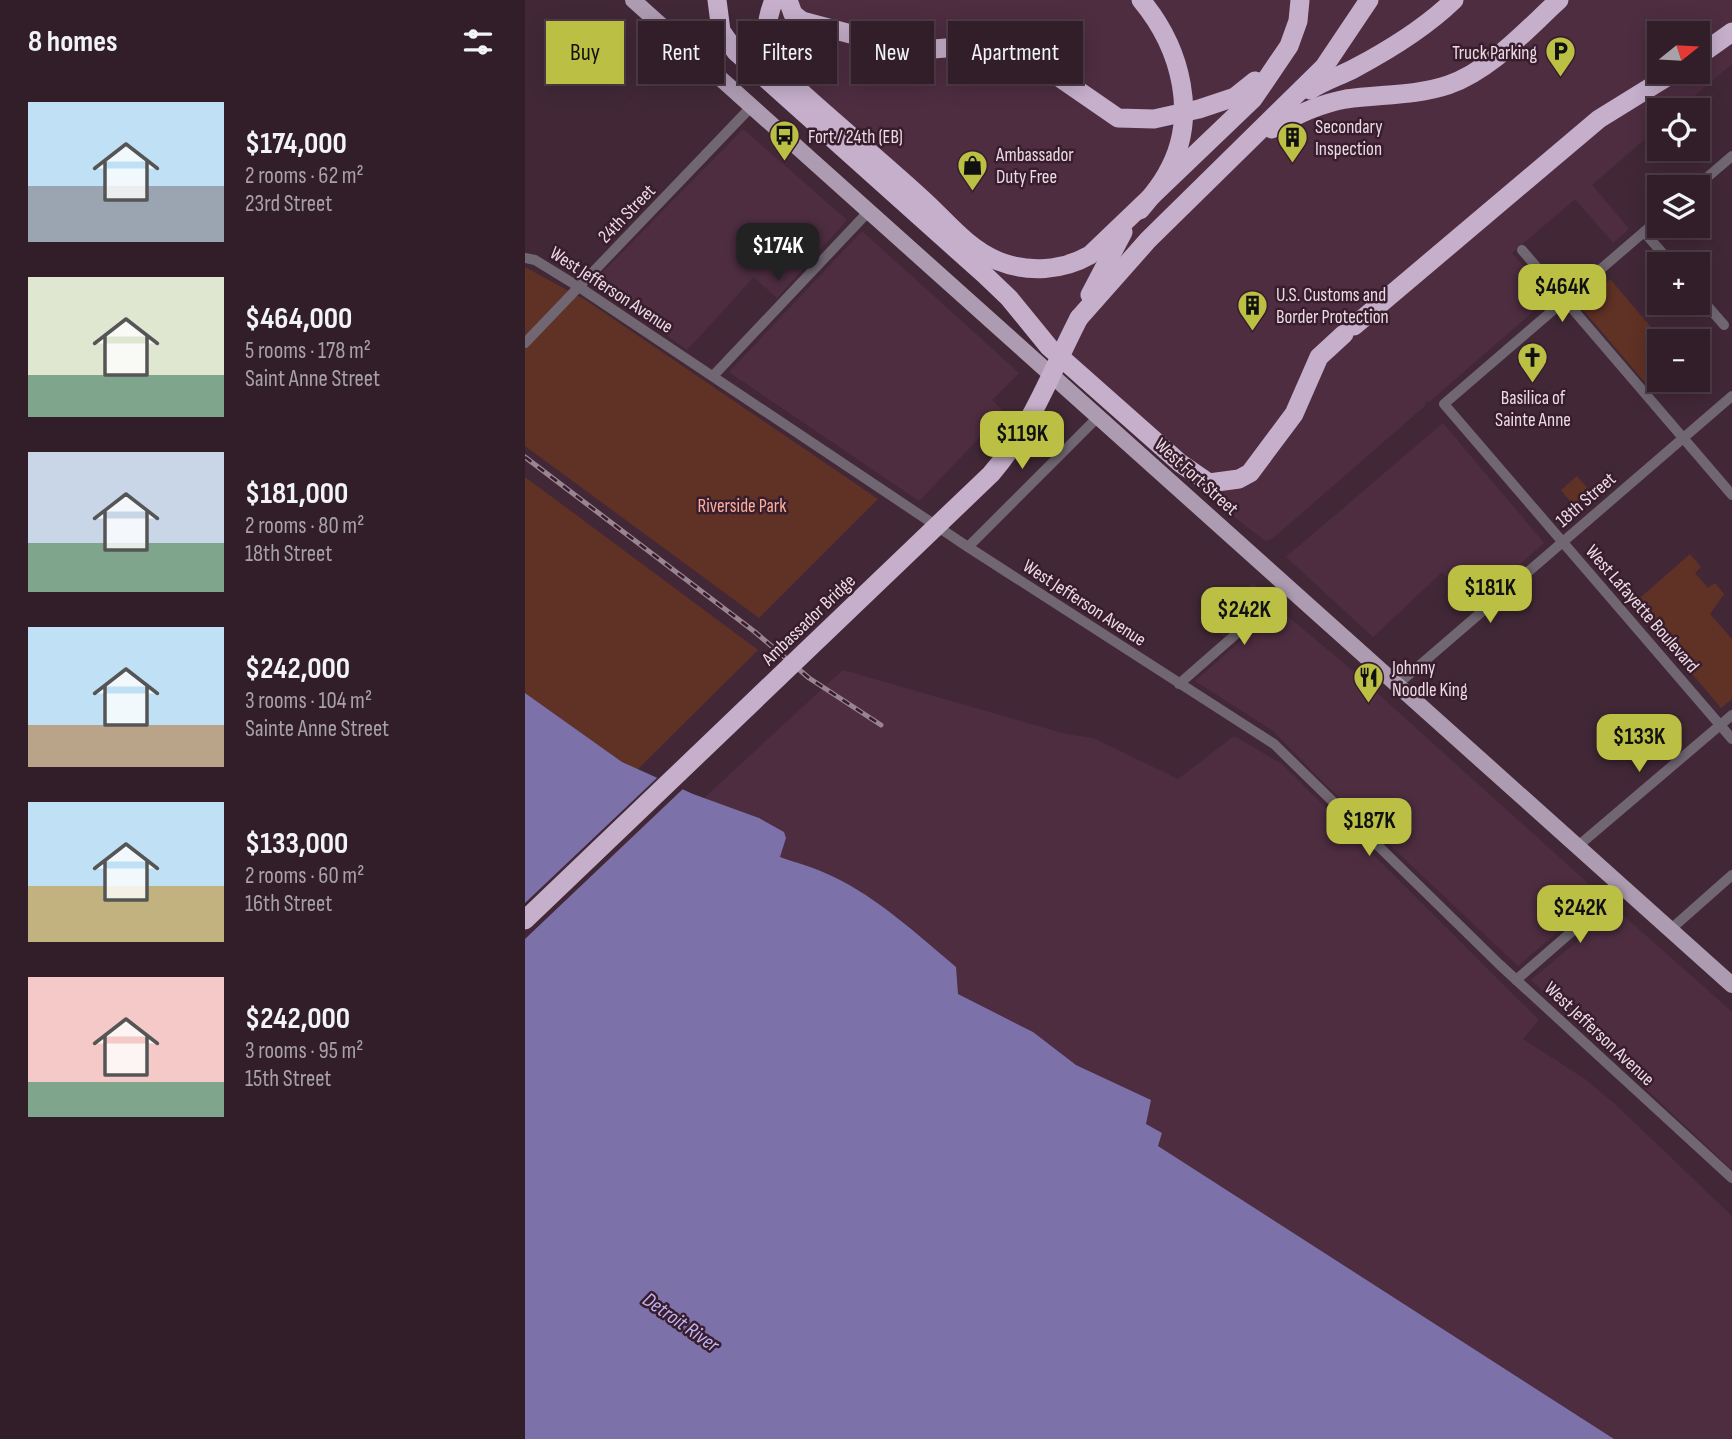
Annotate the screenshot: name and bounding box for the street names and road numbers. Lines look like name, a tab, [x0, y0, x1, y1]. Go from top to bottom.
street label: 24th Street	[594, 180, 661, 248]
street label: West Jefferson Avenue	[545, 242, 677, 339]
street label: West Fort Street	[1149, 434, 1243, 521]
street label: 18th Street	[1551, 468, 1621, 532]
street label: West Lafayette Boulevard	[1580, 540, 1704, 678]
street label: West Jefferson Avenue	[1018, 555, 1150, 652]
street label: Ambassador Bridge	[757, 570, 861, 671]
street label: West Jefferson Avenue	[1539, 977, 1659, 1091]

